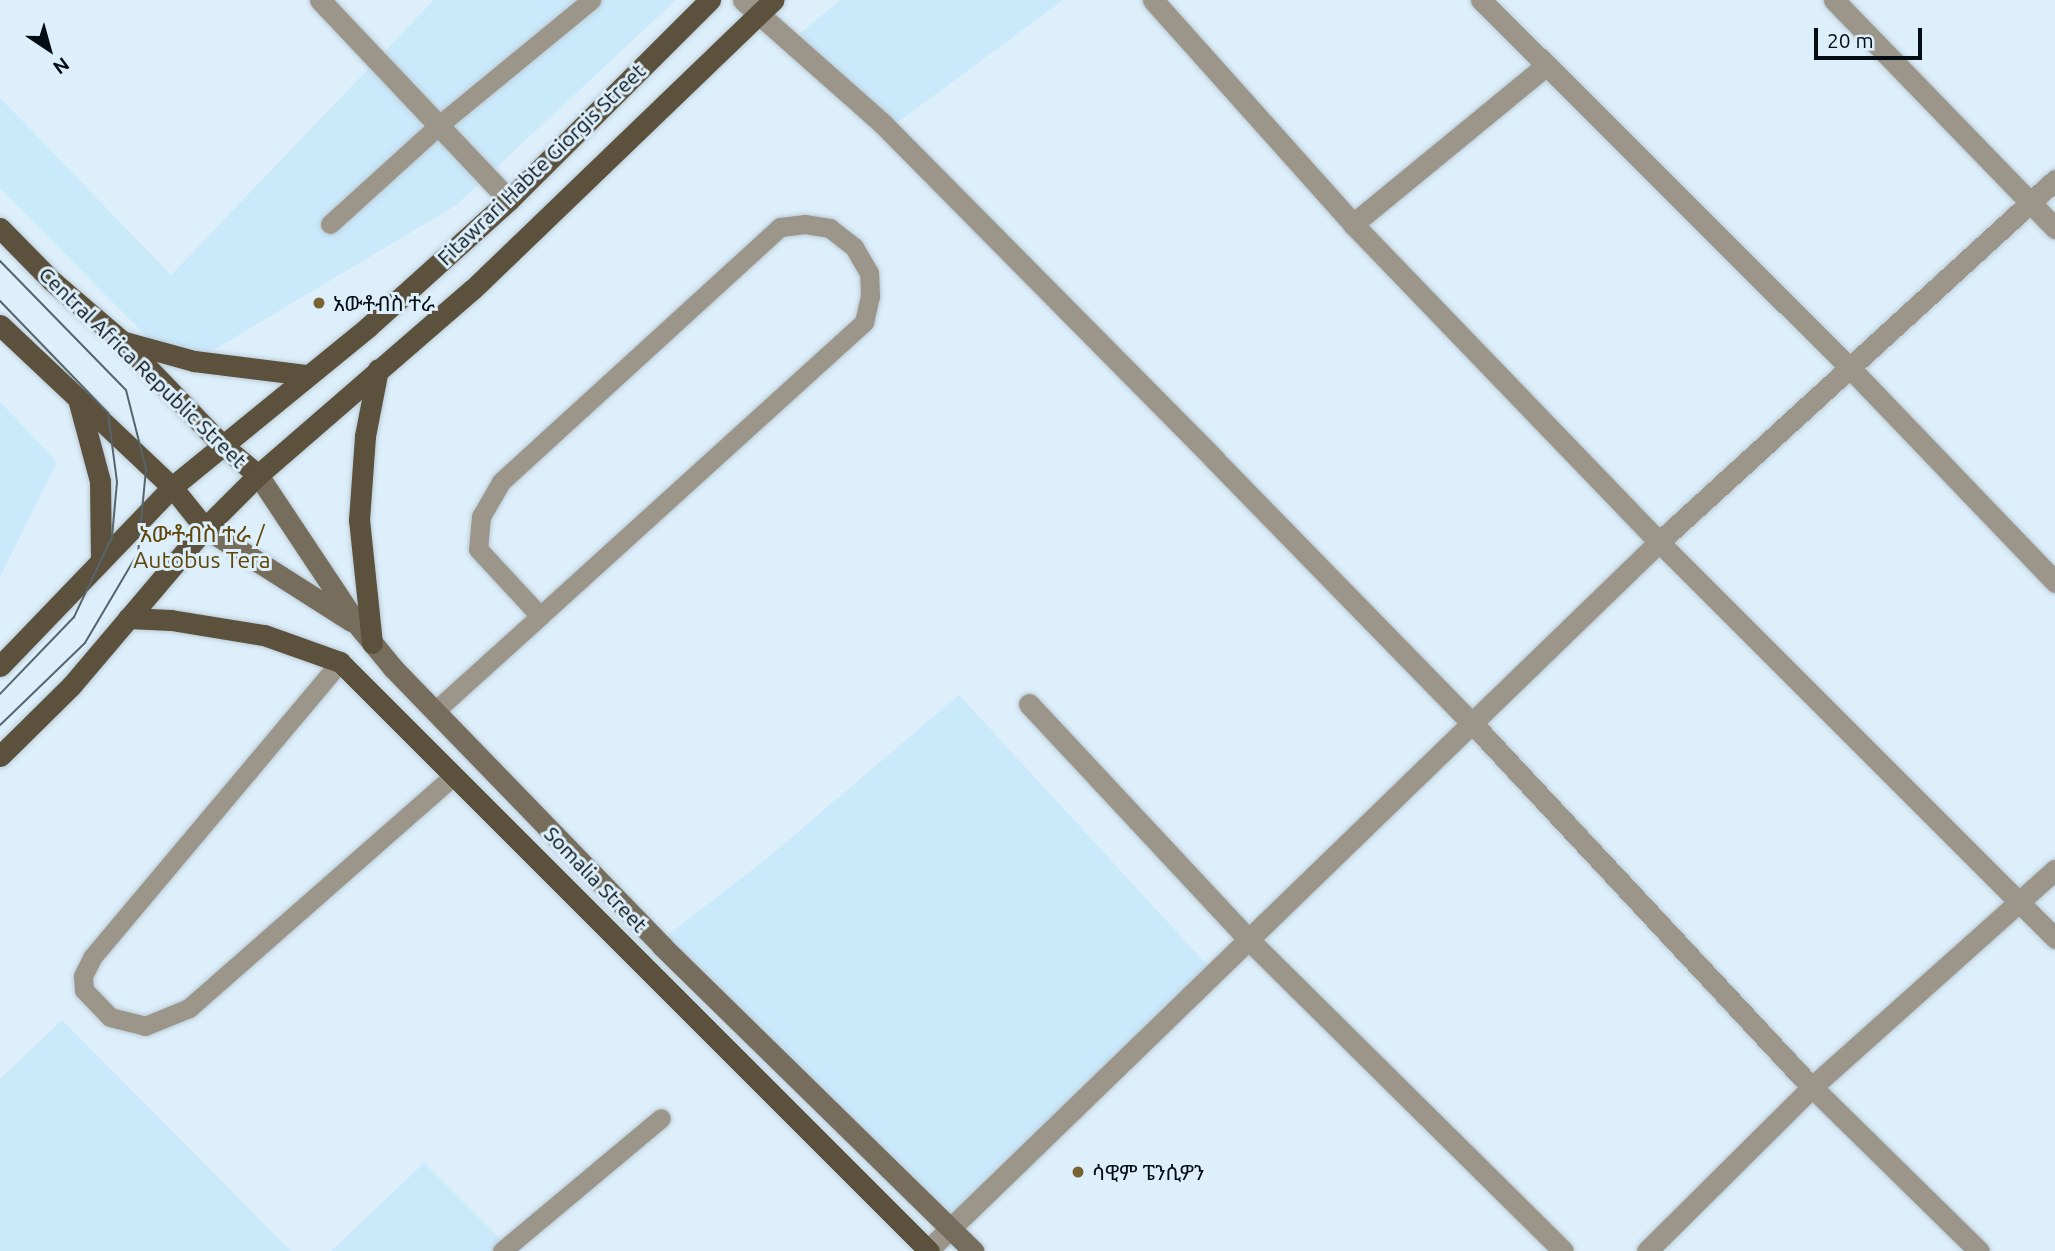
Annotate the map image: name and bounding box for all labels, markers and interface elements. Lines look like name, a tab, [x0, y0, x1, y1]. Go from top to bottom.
north arrow	[14, 14, 84, 84]
scale bar	[1817, 14, 1926, 58]
text: 20 m	[1827, 28, 1874, 52]
text: N	[49, 53, 74, 79]
street label: Fitawrari Habte Giorgis Street	[432, 58, 650, 270]
street label: Central Africa Republic Street	[34, 261, 252, 473]
place label: አውቶብስ ተራ	[333, 290, 435, 316]
marker: አውቶብስ ተራ	[311, 295, 327, 311]
district label: አውቶብስ ተራ / Autobus Tera	[123, 520, 281, 574]
street label: Somalia Street	[539, 821, 653, 937]
place label: ሳዊም ፔንሲዎን	[1092, 1159, 1204, 1185]
marker: ሳዊም ፔንሲዎን	[1070, 1164, 1086, 1180]

